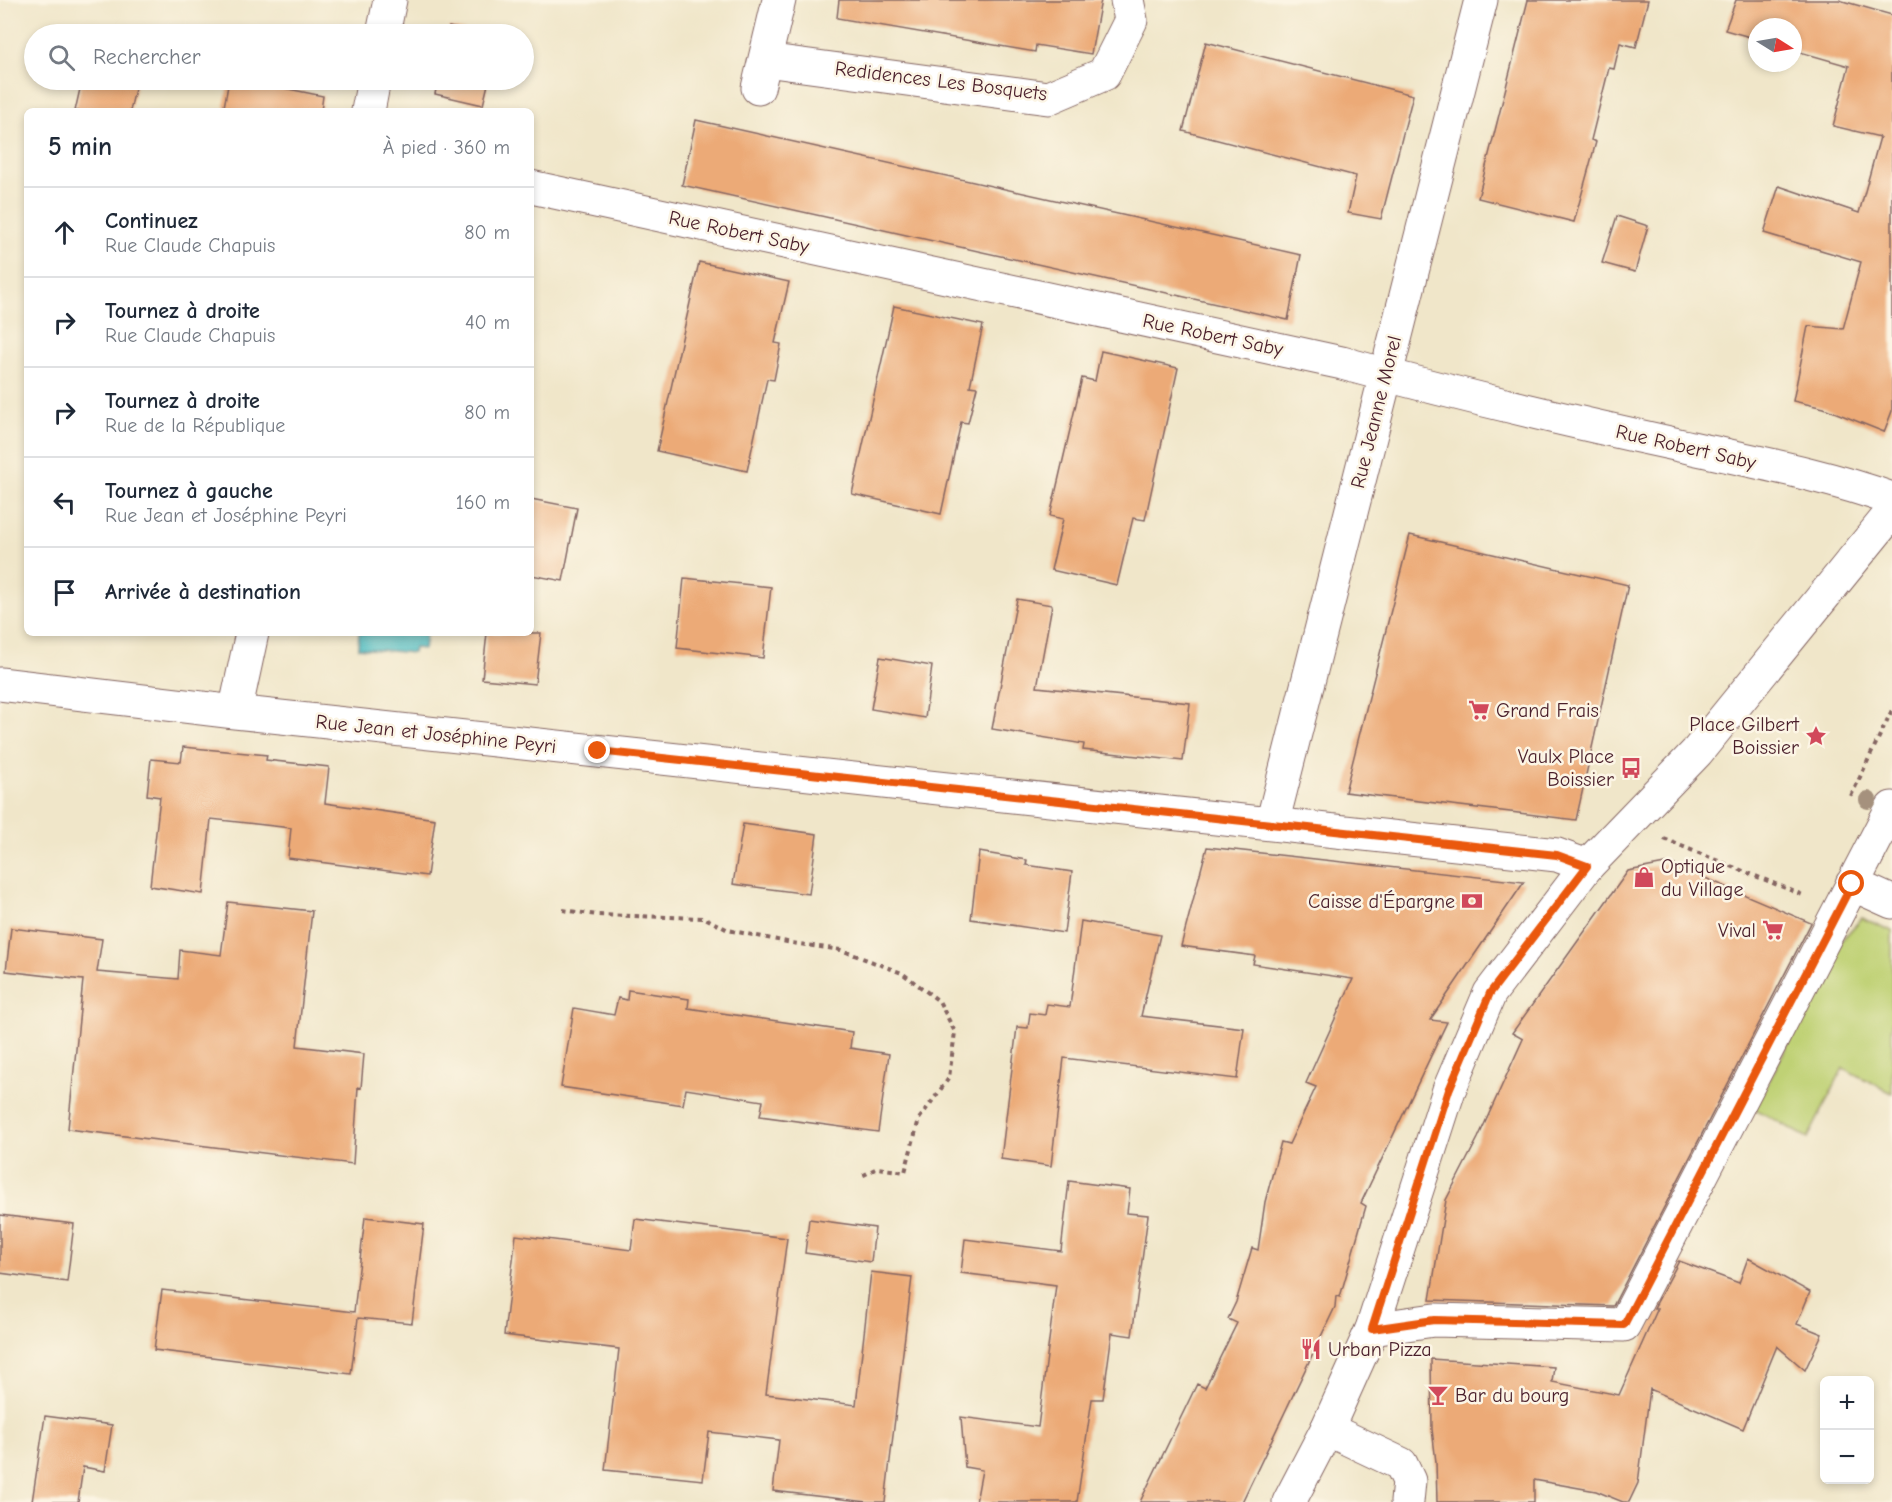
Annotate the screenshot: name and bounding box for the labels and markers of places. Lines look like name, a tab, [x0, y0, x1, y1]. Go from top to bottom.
supermarket icon: Grand Frais	[1467, 698, 1491, 722]
place label: Grand Frais	[1496, 699, 1599, 722]
place label: Place Gilbert Boissier	[1689, 713, 1800, 759]
place icon: Place Gilbert Boissier	[1804, 724, 1828, 748]
place label: Vaulx Place Boissier	[1518, 745, 1614, 791]
bus stop icon: Vaulx Place Boissier	[1619, 756, 1643, 780]
place label: Optique du Village	[1661, 855, 1743, 901]
shop icon: Optique du Village	[1632, 865, 1656, 889]
bank icon: Caisse d'Épargne	[1460, 889, 1484, 913]
place label: Caisse d'Épargne	[1308, 890, 1455, 913]
supermarket icon: Vival	[1761, 918, 1785, 942]
place label: Vival	[1718, 919, 1756, 942]
restaurant icon: Urban Pizza	[1299, 1337, 1323, 1361]
place label: Urban Pizza	[1328, 1338, 1431, 1361]
bar icon: Bar du bourg	[1426, 1383, 1450, 1407]
place label: Bar du bourg	[1455, 1384, 1569, 1407]

